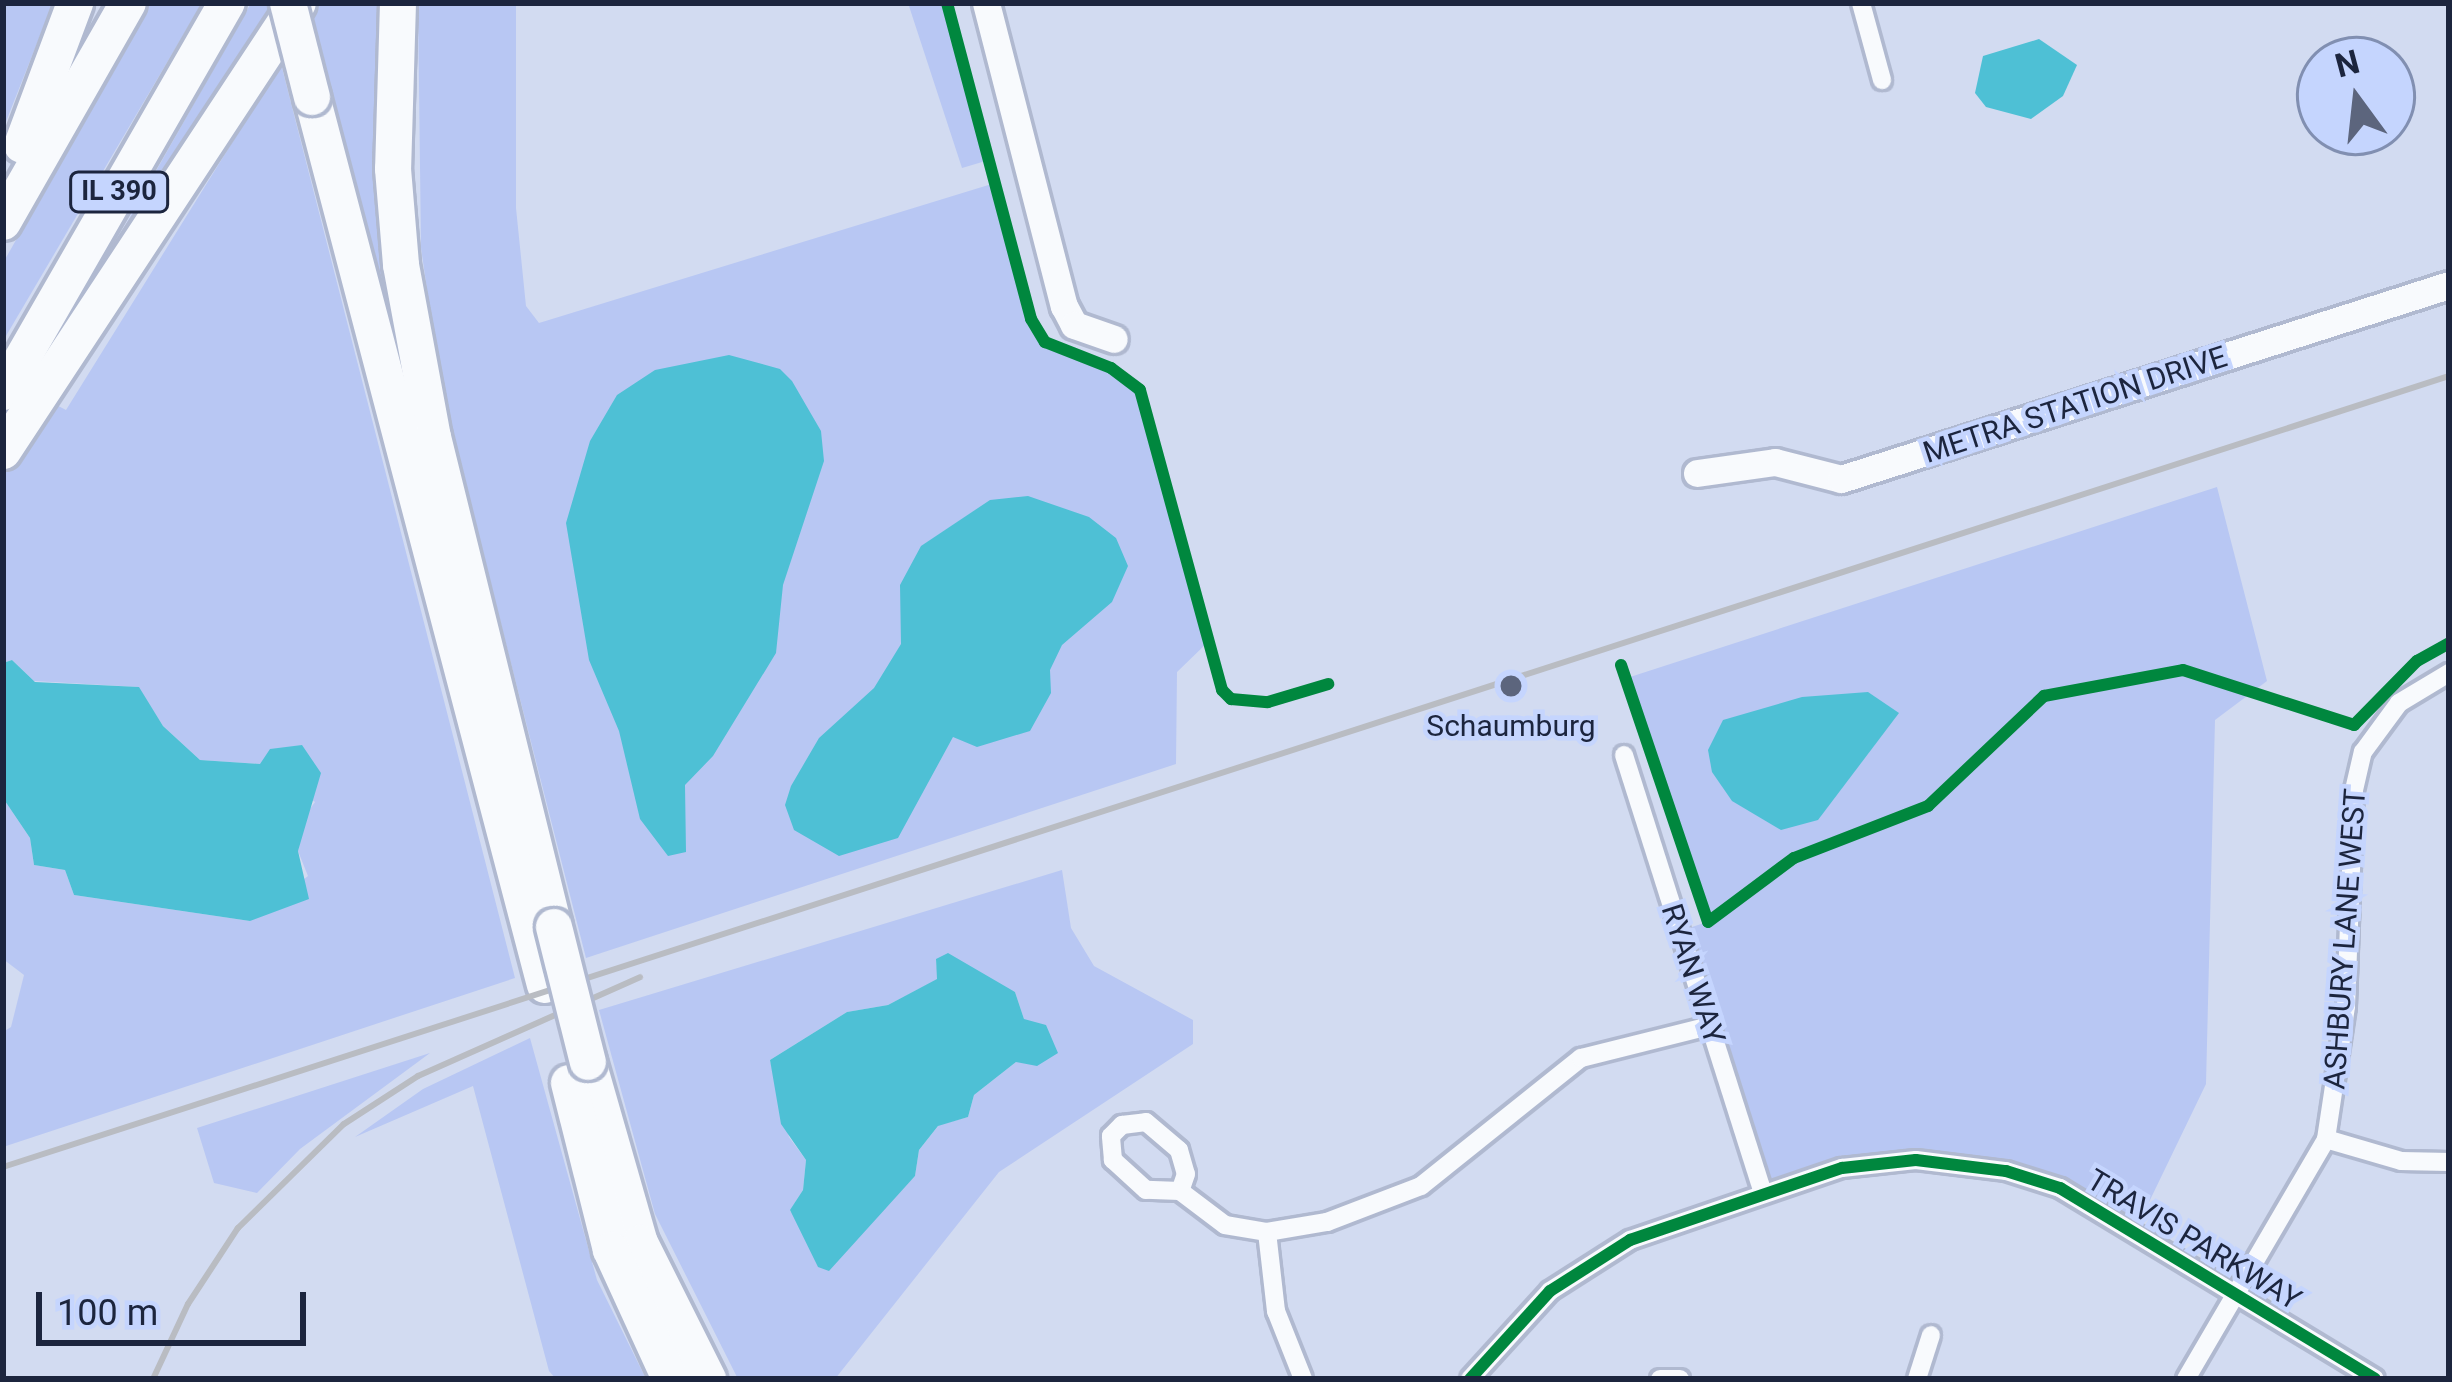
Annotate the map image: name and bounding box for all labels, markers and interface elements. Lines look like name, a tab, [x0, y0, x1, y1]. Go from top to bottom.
north arrow	[2296, 36, 2416, 156]
text: N	[2331, 42, 2364, 85]
road number: IL 390	[68, 171, 170, 213]
street label: METRA STATION DRIVE	[1919, 339, 2231, 471]
marker: Schaumburg	[1495, 670, 1527, 702]
place label: Schaumburg	[1426, 708, 1596, 744]
street label: ASHBURY LANE WEST	[2317, 787, 2373, 1091]
street label: RYAN WAY	[1653, 899, 1733, 1049]
street label: TRAVIS PARKWAY	[2081, 1162, 2307, 1318]
scale bar	[42, 1268, 312, 1342]
text: 100 m	[57, 1292, 158, 1334]

